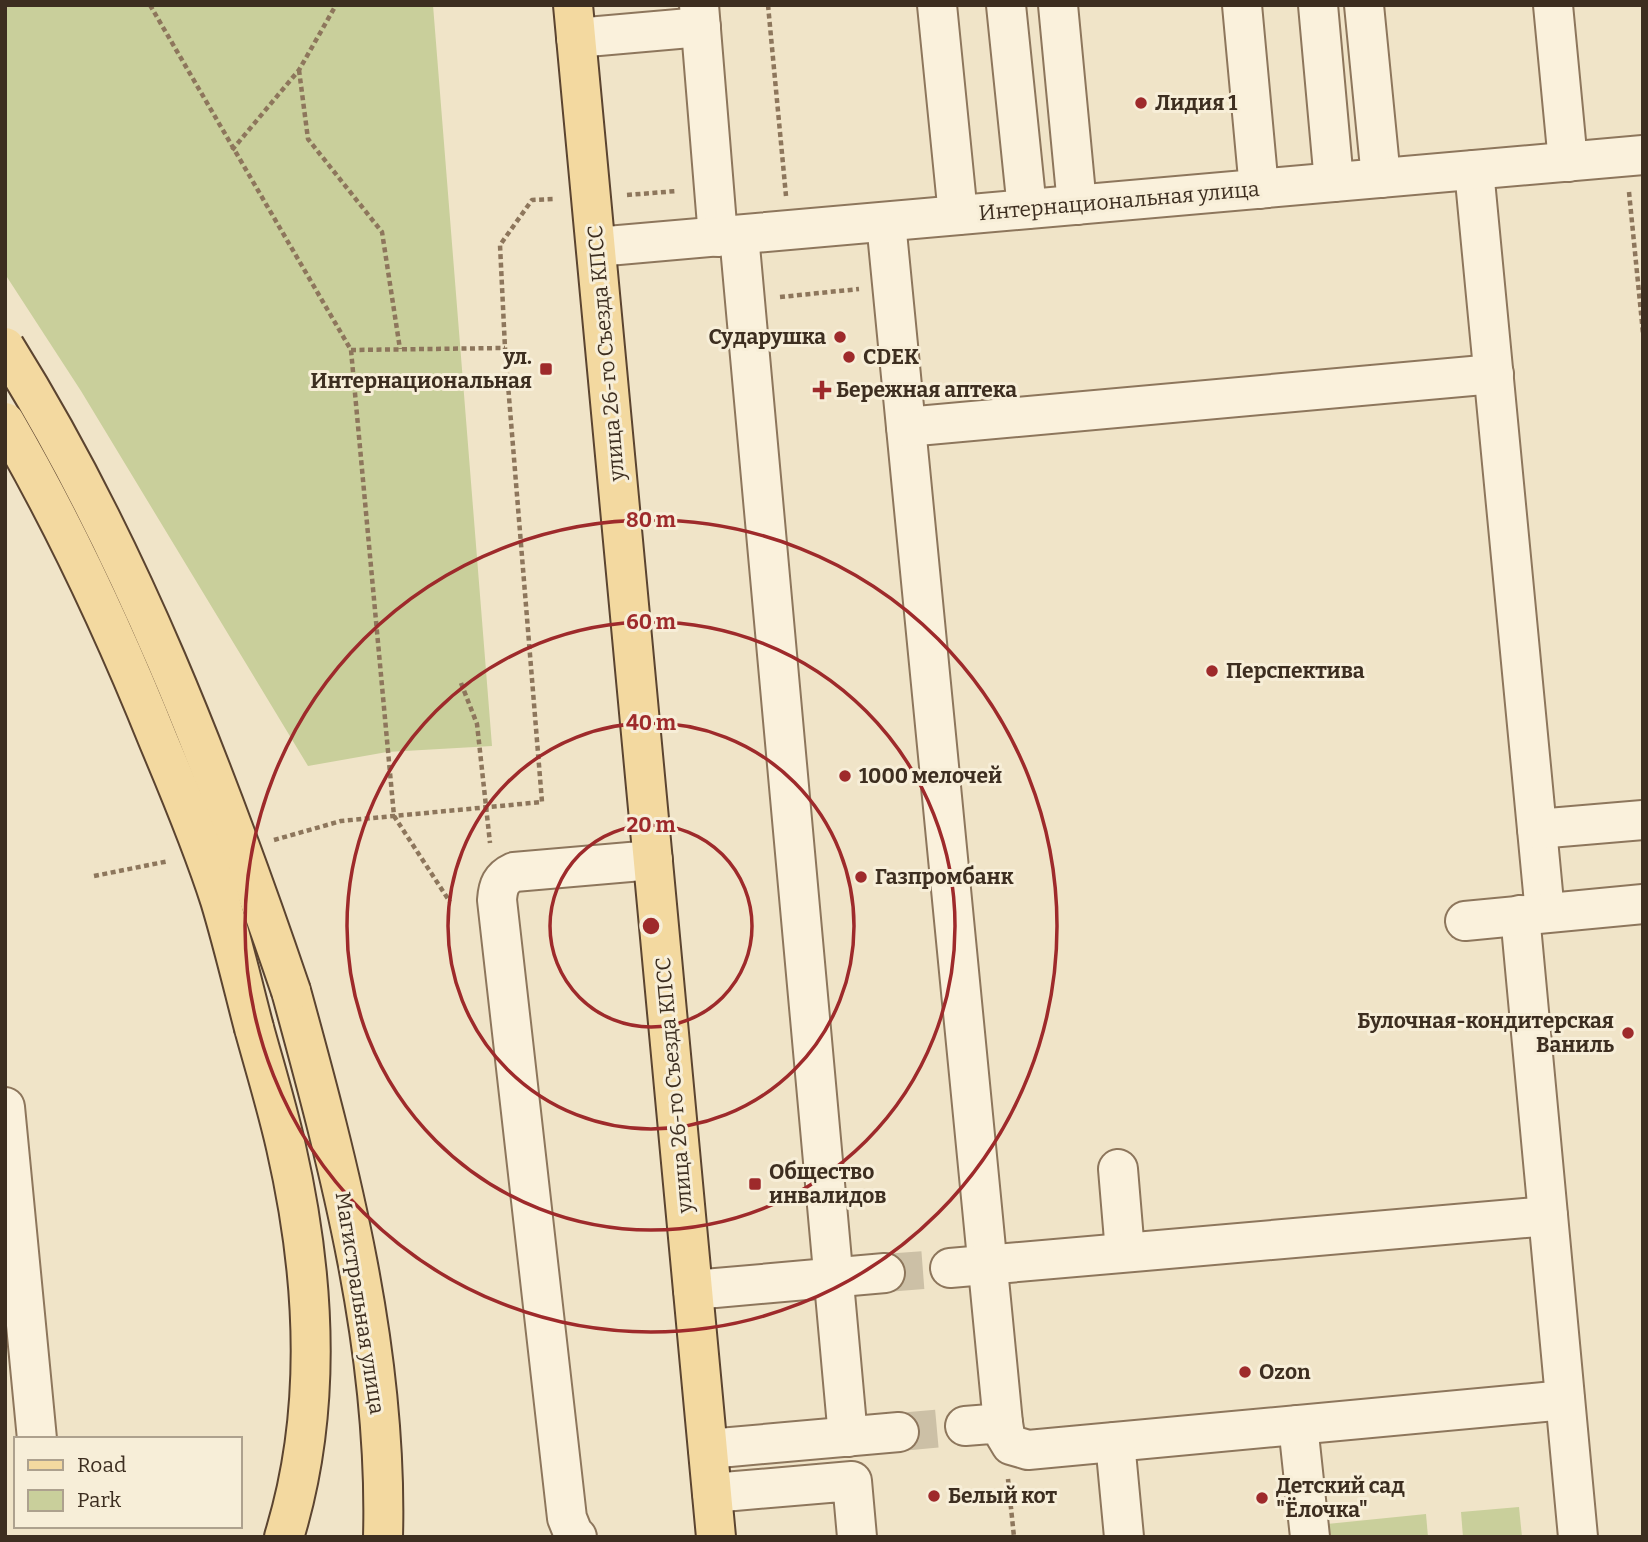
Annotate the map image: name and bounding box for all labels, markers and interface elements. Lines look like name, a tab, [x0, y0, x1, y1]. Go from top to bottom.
place label: Лидия 1	[1155, 90, 1237, 116]
marker: Лидия 1	[1133, 95, 1149, 111]
street label: Интернациональная улица	[977, 176, 1261, 226]
street label: улица 26-го Съезда КПСС	[582, 224, 630, 483]
place label: Сударушка	[708, 324, 826, 350]
marker: Сударушка	[832, 329, 848, 345]
place label: ул. Интернациональная	[311, 344, 532, 394]
place label: CDEK	[863, 344, 919, 370]
marker: CDEK	[841, 349, 857, 365]
marker: ул. Интернациональная	[538, 361, 554, 377]
place label: Бережная аптека	[836, 377, 1017, 403]
marker: Бережная аптека	[814, 382, 830, 398]
text: 80 m	[626, 507, 676, 533]
text: 60 m	[626, 609, 676, 635]
place label: Перспектива	[1226, 658, 1365, 684]
marker: Перспектива	[1204, 663, 1220, 679]
text: 40 m	[626, 710, 676, 736]
place label: 1000 мелочей	[859, 763, 1002, 789]
marker: 1000 мелочей	[837, 768, 853, 784]
text: 20 m	[627, 812, 675, 838]
place label: Газпромбанк	[875, 864, 1014, 890]
marker: Газпромбанк	[853, 869, 869, 885]
centre of rings	[639, 914, 663, 938]
street label: улица 26-го Съезда КПСС	[650, 956, 698, 1215]
place label: Булочная-кондитерская Ваниль	[1357, 1008, 1615, 1058]
marker: Булочная-кондитерская Ваниль	[1620, 1025, 1636, 1041]
place label: Общество инвалидов	[769, 1159, 886, 1209]
marker: Общество инвалидов	[747, 1176, 763, 1192]
street label: Магистральная улица	[330, 1190, 391, 1417]
place label: Ozon	[1259, 1359, 1311, 1385]
marker: Ozon	[1237, 1364, 1253, 1380]
legend	[14, 1437, 242, 1528]
text: Road	[77, 1452, 126, 1478]
place label: Детский сад "Ёлочка"	[1276, 1473, 1405, 1523]
place label: Белый кот	[948, 1483, 1057, 1509]
text: Park	[77, 1487, 121, 1513]
marker: Белый кот	[926, 1488, 942, 1504]
marker: Детский сад "Ёлочка"	[1254, 1490, 1270, 1506]

